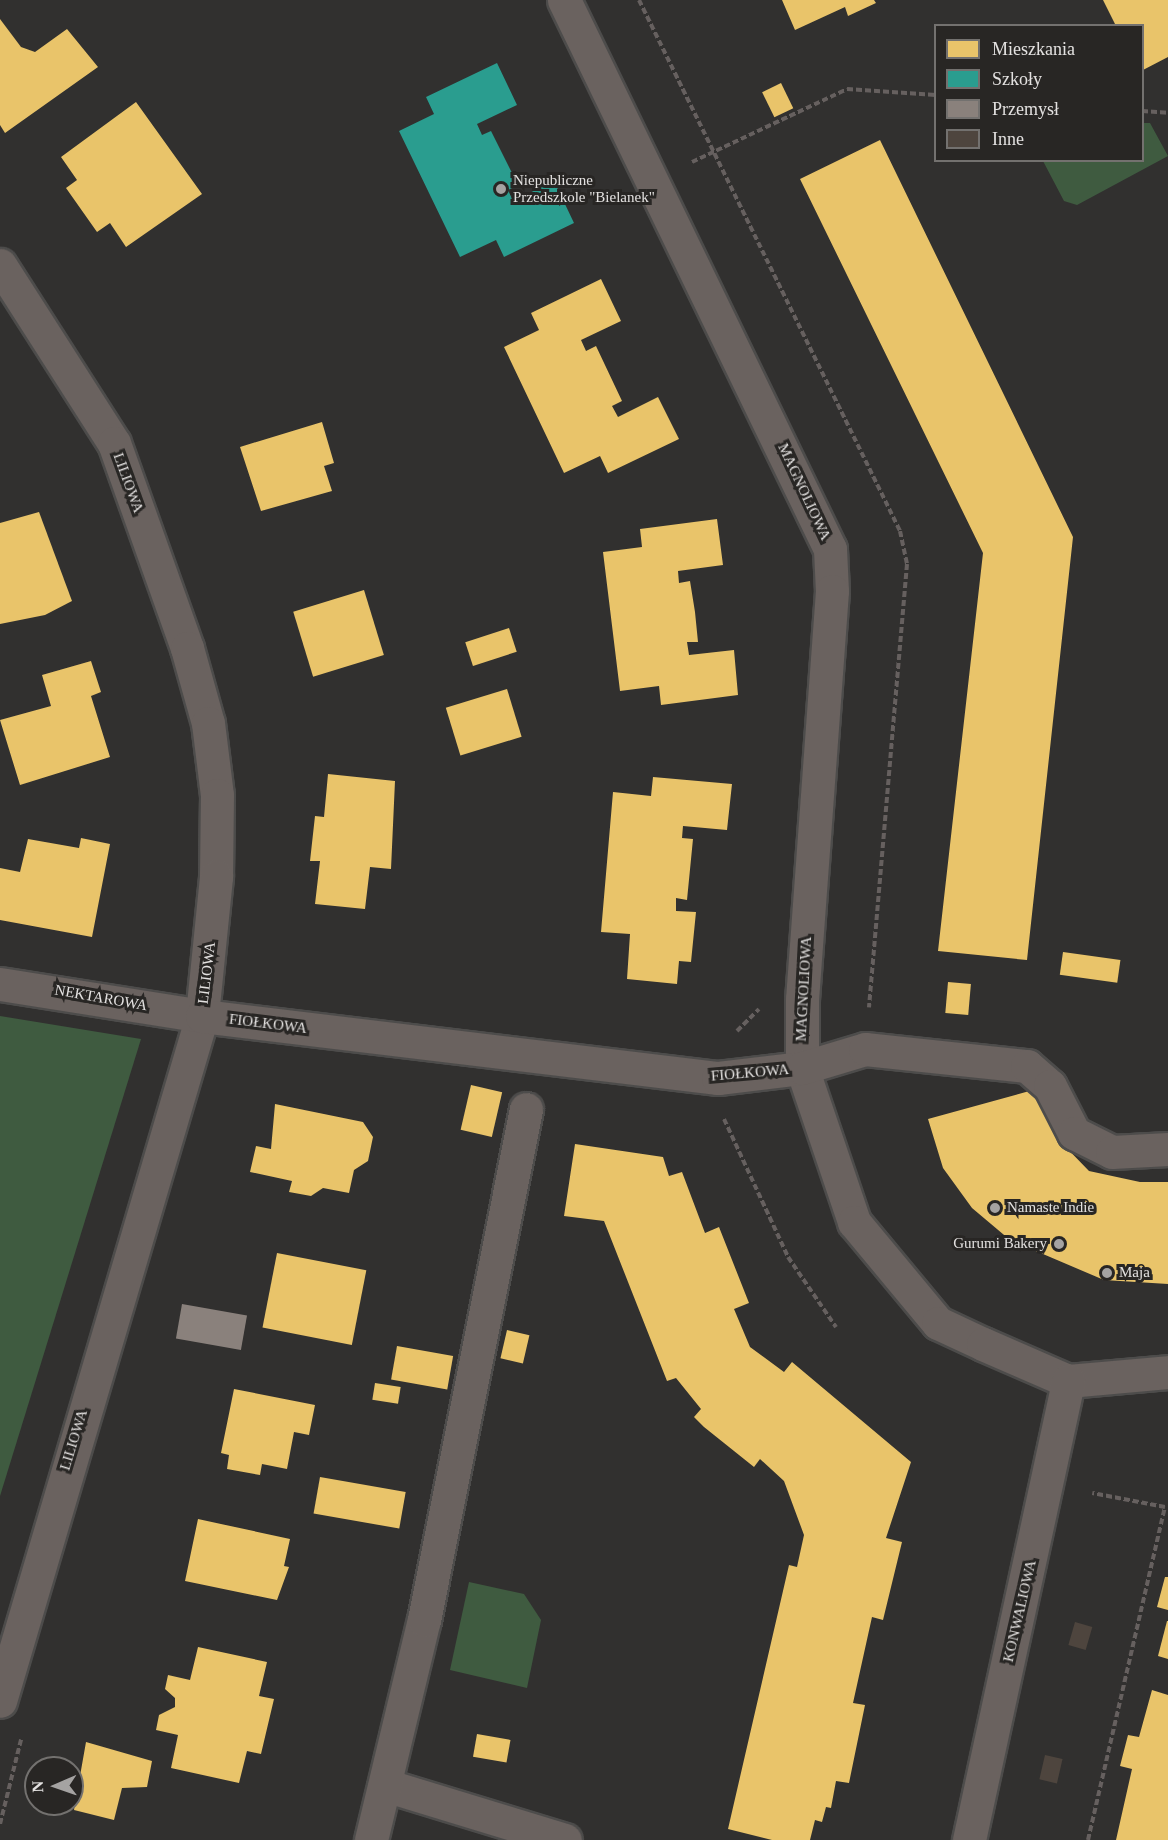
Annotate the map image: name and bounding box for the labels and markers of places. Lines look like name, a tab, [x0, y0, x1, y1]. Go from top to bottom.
place label: Niepubliczne Przedszkole "Bielanek"	[513, 171, 675, 206]
marker: Niepubliczne Przedszkole "Bielanek"	[494, 182, 508, 196]
place label: Namaste Indie	[1007, 1199, 1108, 1217]
marker: Namaste Indie	[988, 1201, 1002, 1215]
place label: Gurumi Bakery	[943, 1235, 1047, 1253]
marker: Gurumi Bakery	[1052, 1237, 1066, 1251]
place label: Maja	[1119, 1264, 1152, 1282]
marker: Maja	[1100, 1266, 1114, 1280]

